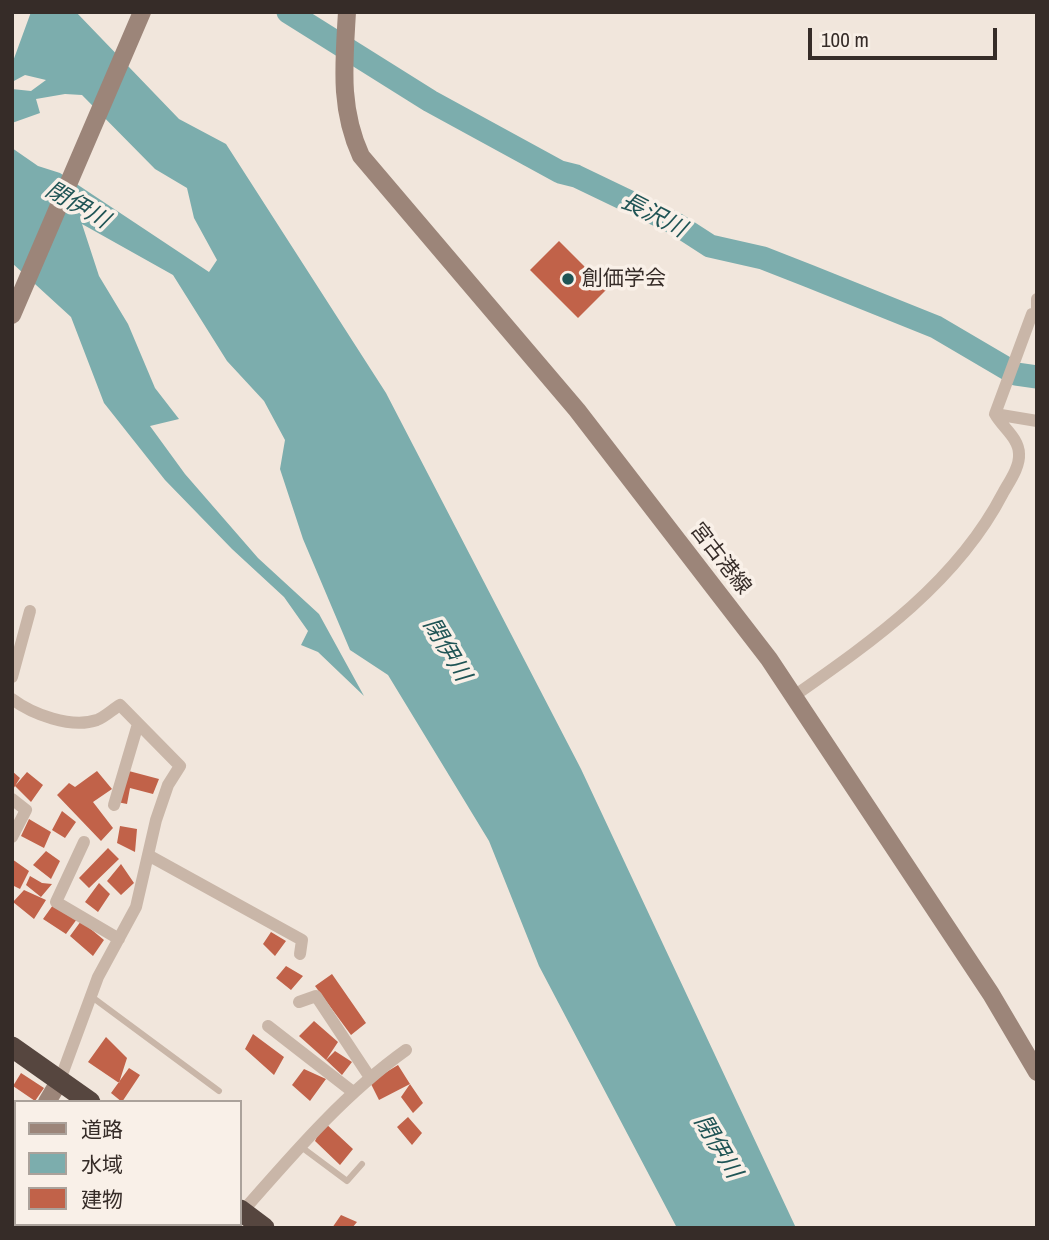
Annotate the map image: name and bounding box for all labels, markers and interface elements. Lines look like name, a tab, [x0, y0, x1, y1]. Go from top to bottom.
scale bar	[811, 14, 1000, 58]
text: 100 m	[821, 25, 869, 54]
water label: 閉伊川	[40, 177, 114, 235]
water label: 長沢川	[616, 188, 690, 244]
place label: 創価学会	[582, 266, 666, 292]
marker: 創価学会	[560, 271, 576, 287]
street label: 宮古港線	[684, 518, 756, 600]
water label: 閉伊川	[416, 613, 476, 687]
legend	[14, 1100, 242, 1226]
water label: 閉伊川	[687, 1110, 747, 1184]
text: 道路	[81, 1115, 123, 1144]
text: 水域	[81, 1150, 123, 1179]
text: 建物	[81, 1185, 123, 1214]

